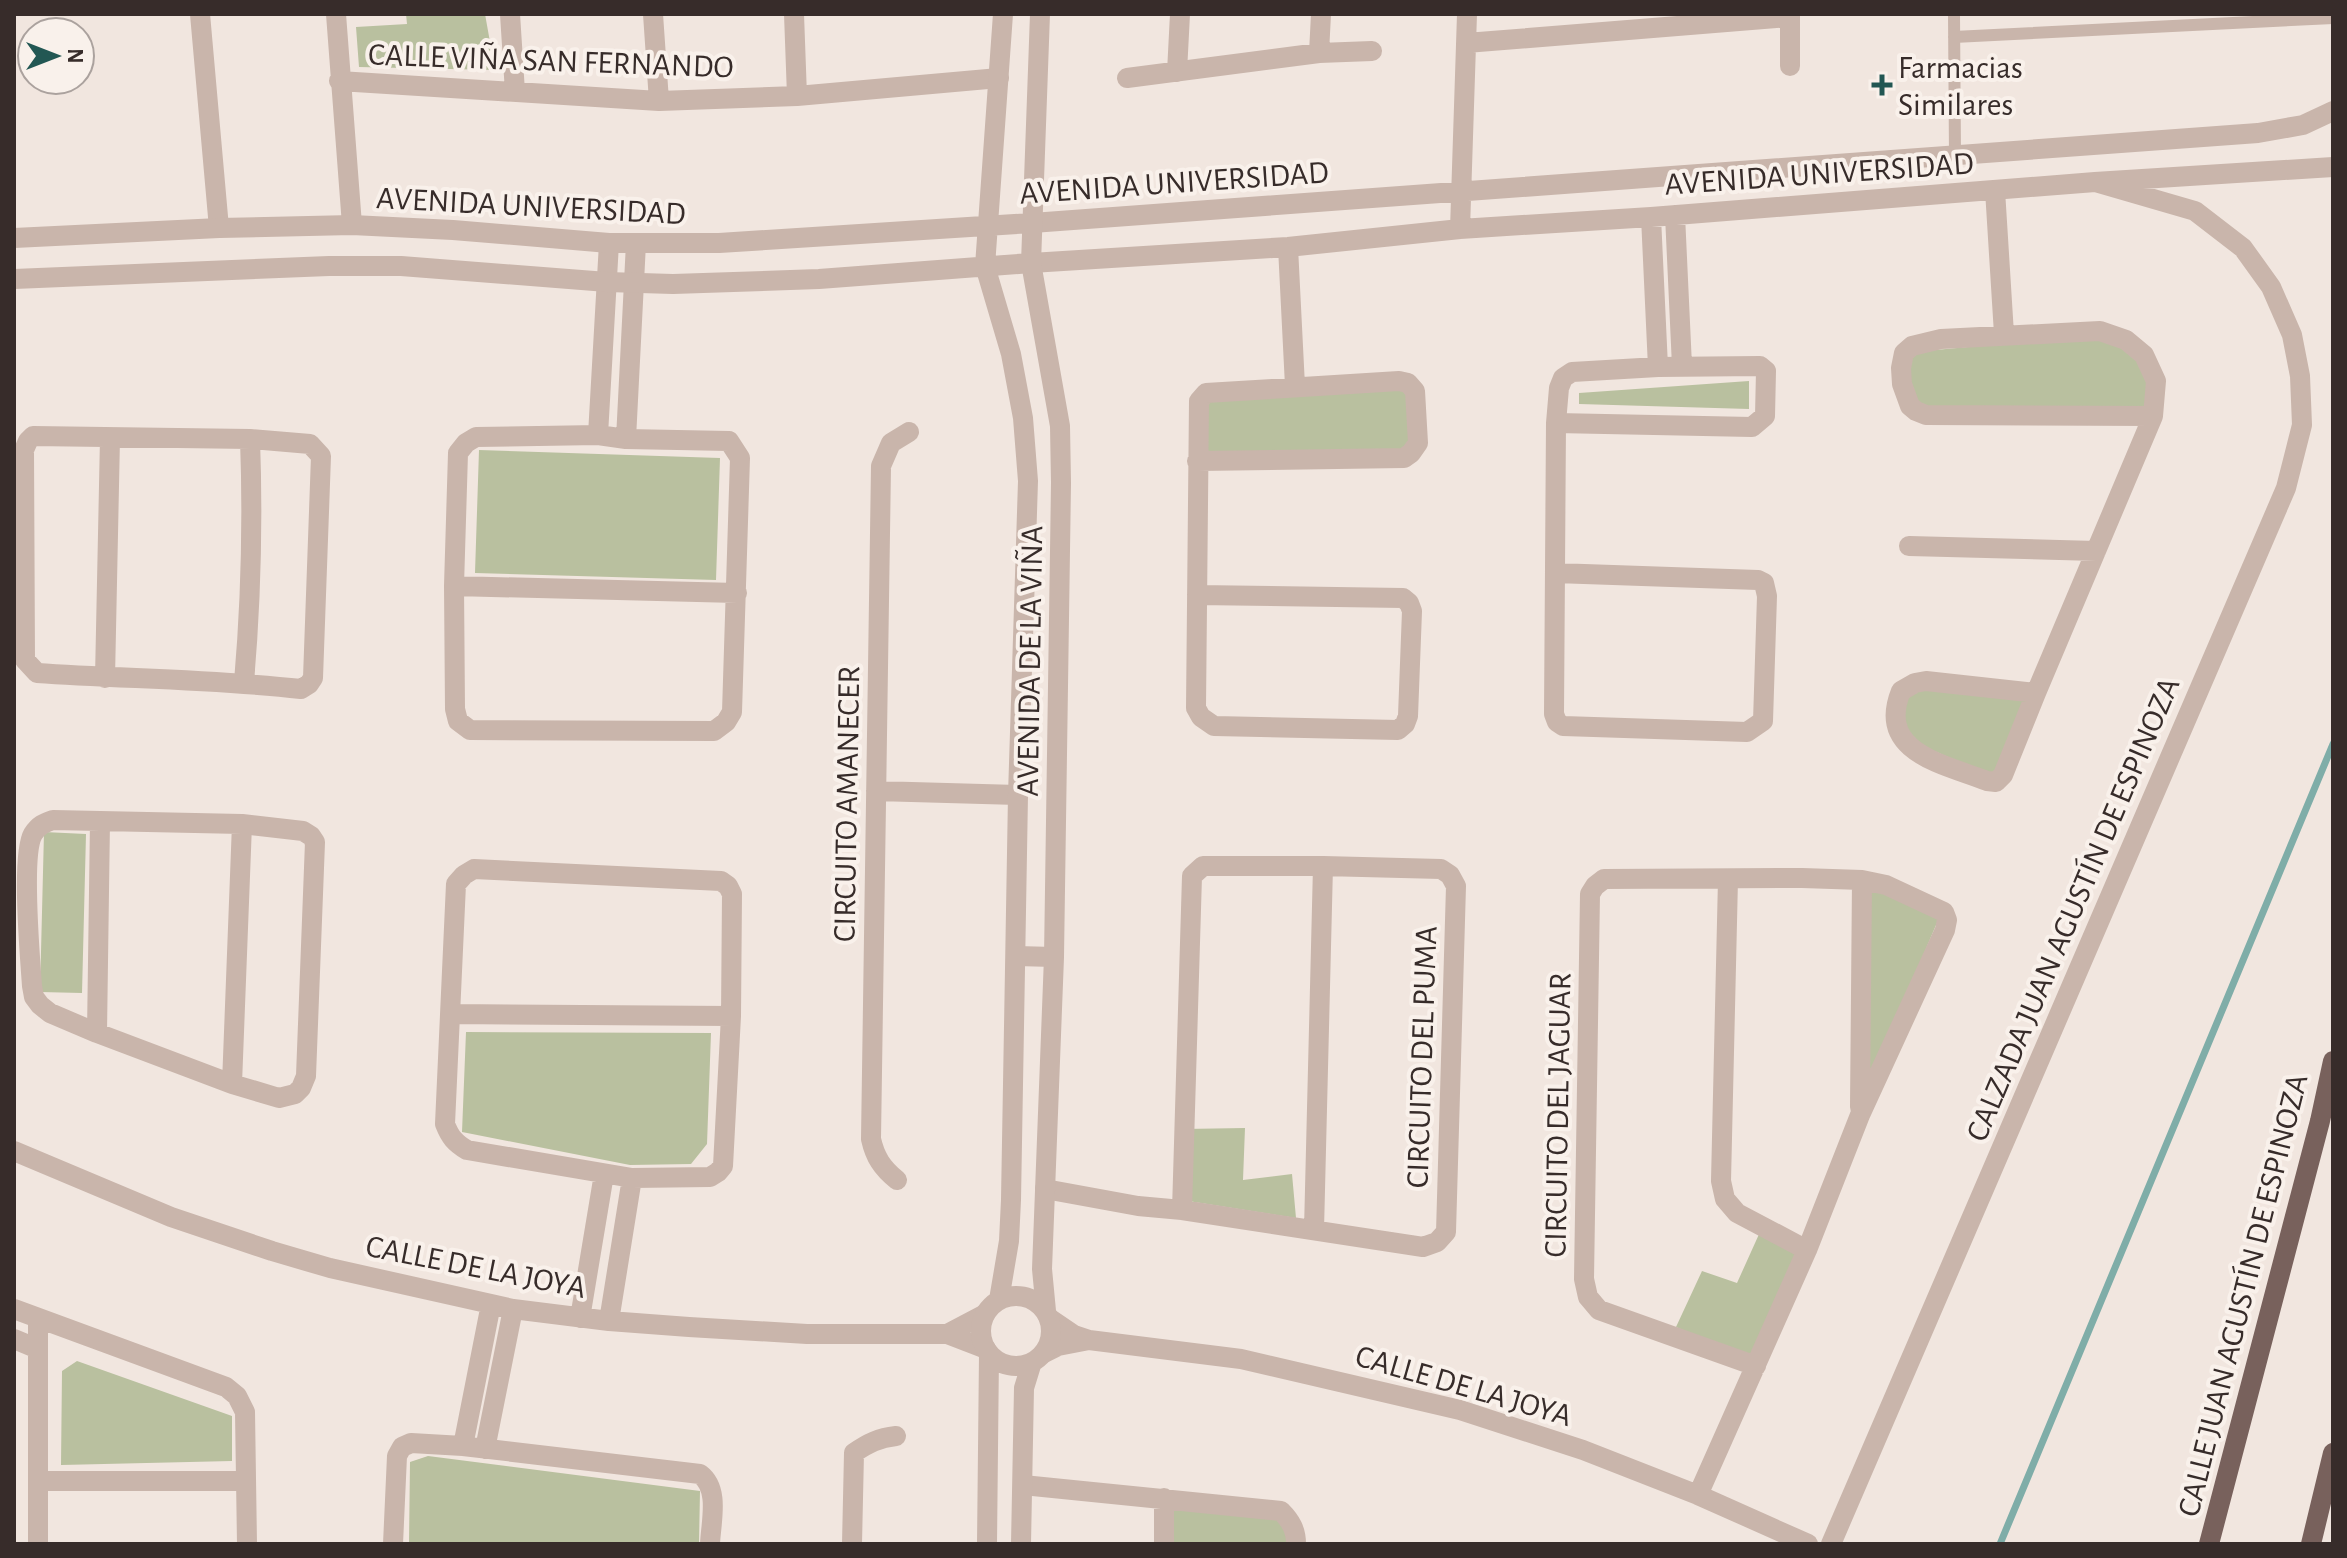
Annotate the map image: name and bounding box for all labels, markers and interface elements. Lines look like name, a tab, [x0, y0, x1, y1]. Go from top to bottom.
north arrow	[16, 16, 96, 96]
street label: CALLE VIÑA SAN FERNANDO	[368, 37, 734, 83]
text: N	[64, 48, 86, 64]
place label: Farmacias Similares	[1898, 52, 2023, 121]
marker: Farmacias Similares	[1873, 76, 1891, 94]
street label: AVENIDA UNIVERSIDAD	[1663, 147, 1975, 201]
street label: AVENIDA UNIVERSIDAD	[1018, 156, 1330, 210]
street label: AVENIDA UNIVERSIDAD	[375, 182, 687, 230]
street label: AVENIDA DE LA VIÑA	[1010, 525, 1048, 797]
street label: CIRCUITO AMANECER	[829, 666, 865, 942]
street label: CALZADA JUAN AGUSTÍN DE ESPINOZA	[1958, 672, 2185, 1146]
street label: CIRCUITO DEL PUMA	[1401, 925, 1443, 1189]
street label: CIRCUITO DEL JAGUAR	[1540, 972, 1576, 1258]
street label: CALLE JUAN AGUSTÍN DE ESPINOZA	[2170, 1070, 2314, 1520]
street label: CALLE DE LA JOYA	[363, 1230, 589, 1304]
street label: CALLE DE LA JOYA	[1352, 1340, 1576, 1432]

